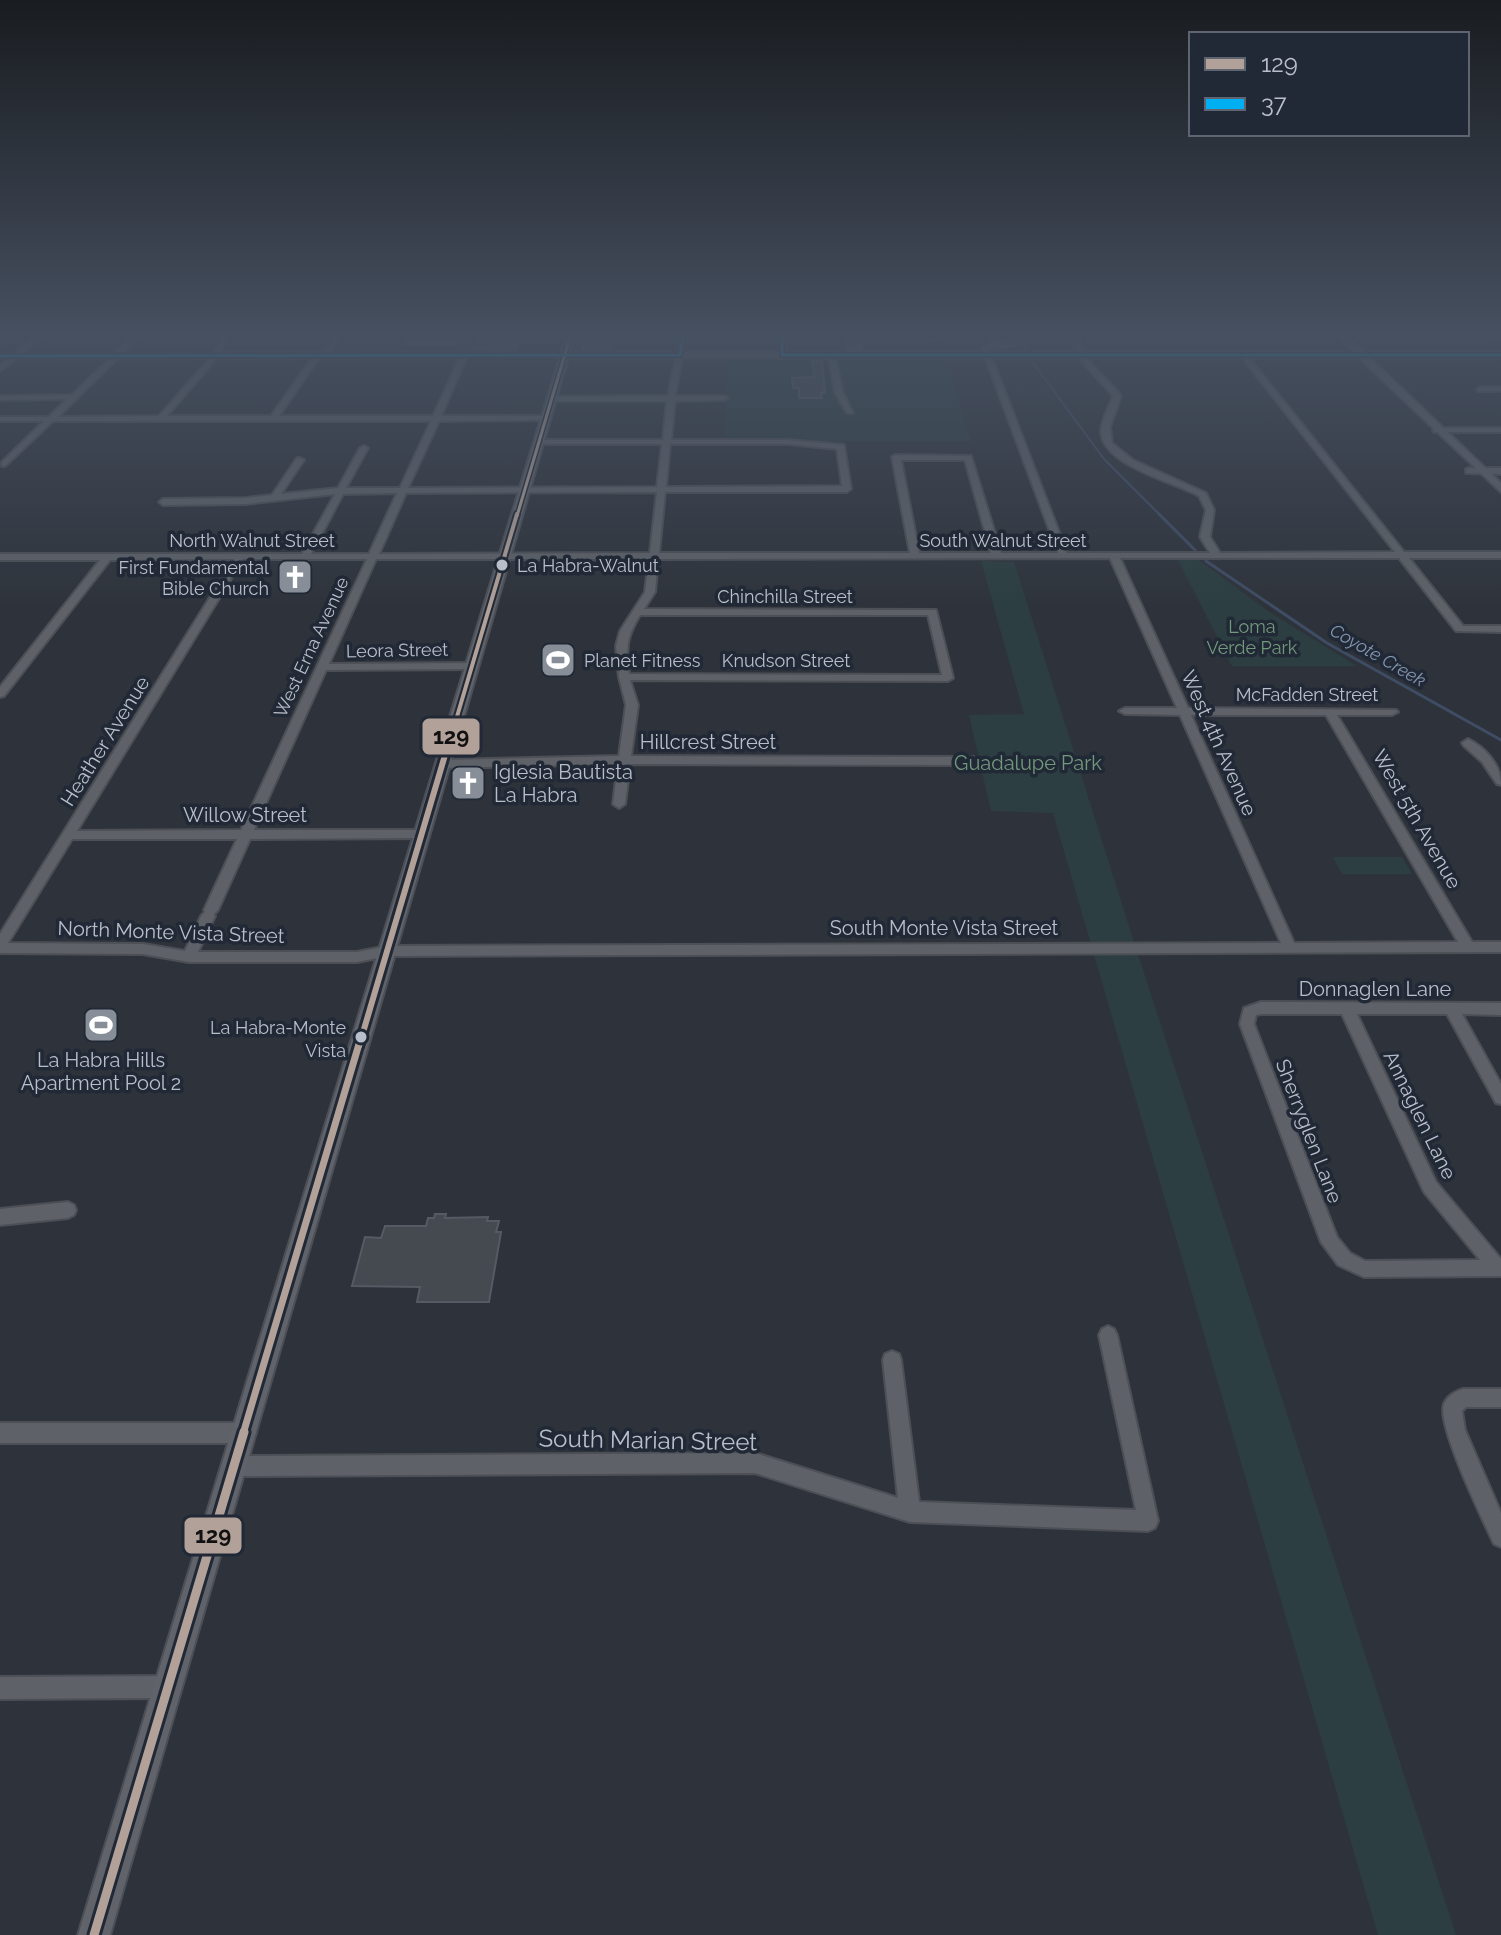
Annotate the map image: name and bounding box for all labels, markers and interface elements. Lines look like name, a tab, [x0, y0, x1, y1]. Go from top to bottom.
legend	[1189, 32, 1469, 136]
text: 129	[1261, 49, 1298, 78]
text: 37	[1261, 89, 1287, 118]
street label: North Walnut Street	[169, 530, 335, 551]
street label: South Walnut Street	[919, 530, 1087, 551]
place label: La Habra-Walnut	[517, 555, 659, 576]
place label: First Fundamental Bible Church	[118, 557, 269, 599]
marker: La Habra-Walnut	[494, 557, 510, 573]
church icon: First Fundamental Bible Church	[276, 558, 314, 596]
street label: West Erna Avenue	[269, 573, 353, 720]
street label: Chinchilla Street	[717, 586, 853, 607]
park label: Loma Verde Park	[1207, 616, 1298, 658]
water label: Coyote Creek	[1326, 619, 1430, 691]
street label: Leora Street	[346, 639, 448, 661]
sports icon: Planet Fitness	[539, 641, 577, 679]
place label: Planet Fitness	[584, 650, 701, 671]
street label: Knudson Street	[722, 650, 850, 671]
street label: West 4th Avenue	[1176, 667, 1262, 820]
street label: Heather Avenue	[55, 671, 155, 810]
street label: McFadden Street	[1236, 684, 1378, 705]
line badge: 129	[421, 717, 481, 756]
text: 129	[433, 723, 469, 749]
street label: Hillcrest Street	[640, 730, 776, 754]
street label: West 5th Avenue	[1367, 745, 1467, 893]
park label: Guadalupe Park	[954, 751, 1102, 775]
place label: Iglesia Bautista La Habra	[494, 760, 633, 807]
church icon: Iglesia Bautista La Habra	[449, 764, 487, 802]
street label: Willow Street	[183, 803, 307, 827]
street label: North Monte Vista Street	[57, 916, 285, 948]
street label: South Monte Vista Street	[830, 916, 1059, 940]
street label: Donnaglen Lane	[1299, 977, 1452, 1001]
sports icon: La Habra Hills Apartment Pool 2	[82, 1006, 120, 1044]
place label: La Habra-Monte Vista	[210, 1017, 346, 1061]
marker: La Habra-Monte Vista	[353, 1029, 369, 1045]
street label: Annaglen Lane	[1379, 1047, 1462, 1183]
place label: La Habra Hills Apartment Pool 2	[21, 1048, 181, 1095]
street label: Sherryglen Lane	[1271, 1056, 1348, 1207]
street label: South Marian Street	[538, 1424, 758, 1456]
line badge: 129	[183, 1516, 243, 1555]
text: 129	[195, 1522, 231, 1548]

